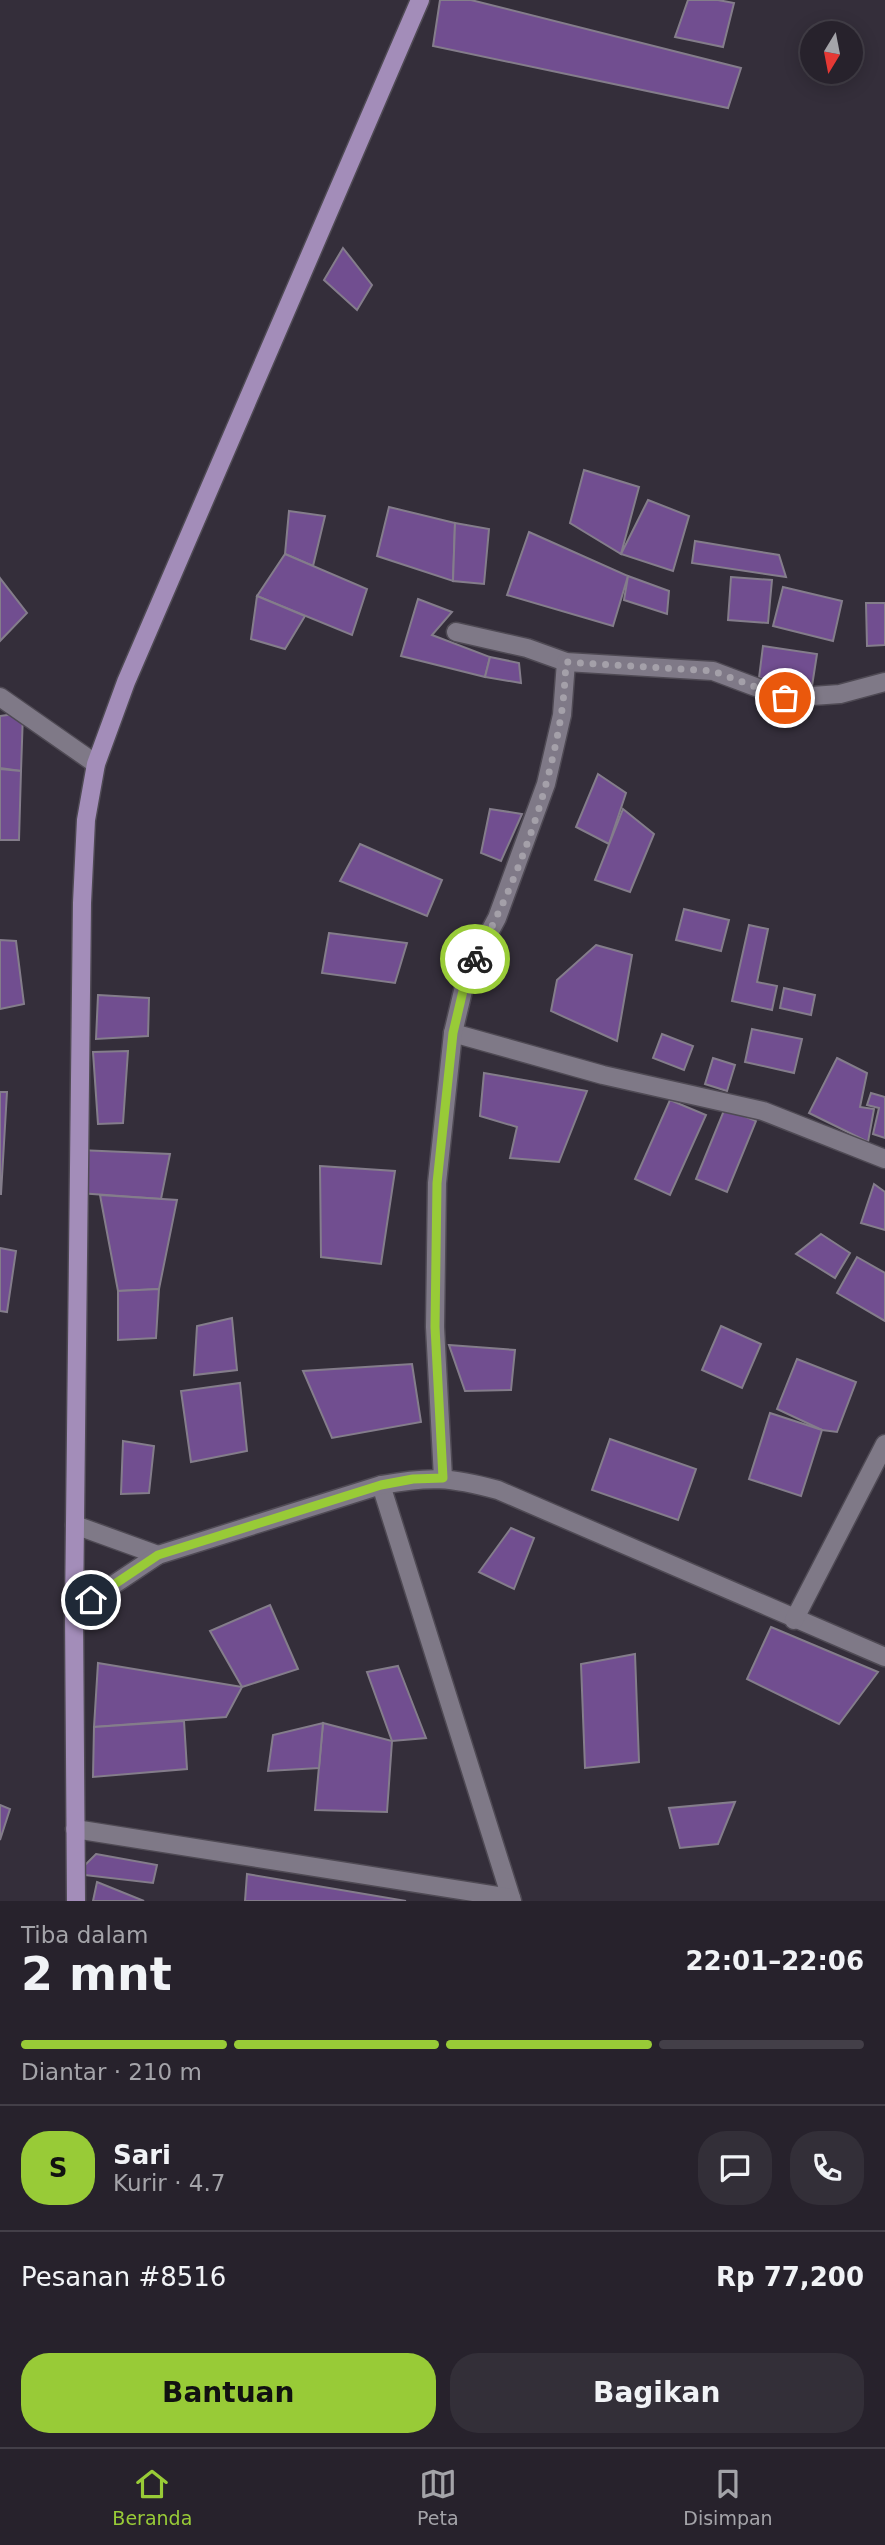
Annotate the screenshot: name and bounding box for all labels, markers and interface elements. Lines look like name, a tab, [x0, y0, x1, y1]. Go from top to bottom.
north arrow	[800, 21, 863, 84]
map controls	[800, 21, 863, 84]
pin	[755, 668, 815, 728]
icon: bag	[766, 679, 804, 717]
courier	[440, 924, 510, 994]
icon: bike	[456, 940, 494, 978]
pin	[61, 1570, 121, 1630]
icon: home	[72, 1581, 110, 1619]
text: Tiba dalam	[21, 1922, 148, 1948]
text: 22:01–22:06	[685, 1946, 864, 1976]
text: 2 mnt	[21, 1947, 172, 2001]
text: Diantar · 210 m	[21, 2059, 202, 2085]
button: chat	[698, 2131, 772, 2205]
button: phone	[790, 2131, 864, 2205]
text: Sari	[113, 2140, 171, 2170]
text: S	[49, 2153, 67, 2183]
text: Kurir · 4.7	[113, 2170, 225, 2196]
text: Pesanan #8516	[21, 2262, 226, 2292]
text: Rp 77,200	[716, 2262, 864, 2292]
button: Bantuan	[21, 2353, 436, 2433]
button: Bagikan	[450, 2353, 864, 2433]
tab: Beranda	[112, 2465, 192, 2529]
tab: Peta	[417, 2465, 459, 2529]
tab: Disimpan	[683, 2465, 773, 2529]

